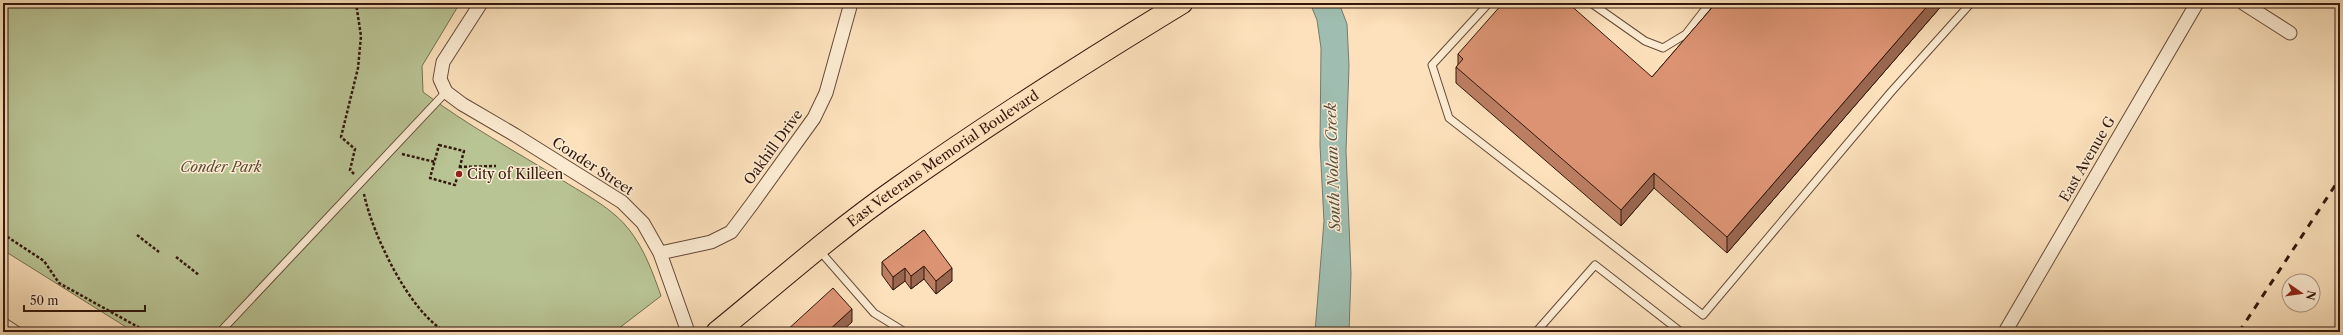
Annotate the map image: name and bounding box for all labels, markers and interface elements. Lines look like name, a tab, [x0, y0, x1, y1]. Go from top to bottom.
street label: East Veterans Memorial Boulevard	[843, 86, 1042, 231]
water label: South Nolan Creek	[1321, 102, 1344, 232]
street label: Oakhill Drive	[740, 106, 806, 188]
street label: East Avenue G	[2055, 113, 2119, 205]
street label: Conder Street	[549, 133, 637, 199]
park label: Conder Park	[180, 158, 262, 176]
place label: City of Killeen	[467, 165, 564, 183]
marker: City of Killeen	[454, 169, 464, 179]
north arrow	[2281, 273, 2321, 313]
scale bar	[24, 287, 145, 313]
text: N	[2303, 289, 2319, 302]
text: 50 m	[30, 293, 59, 308]

